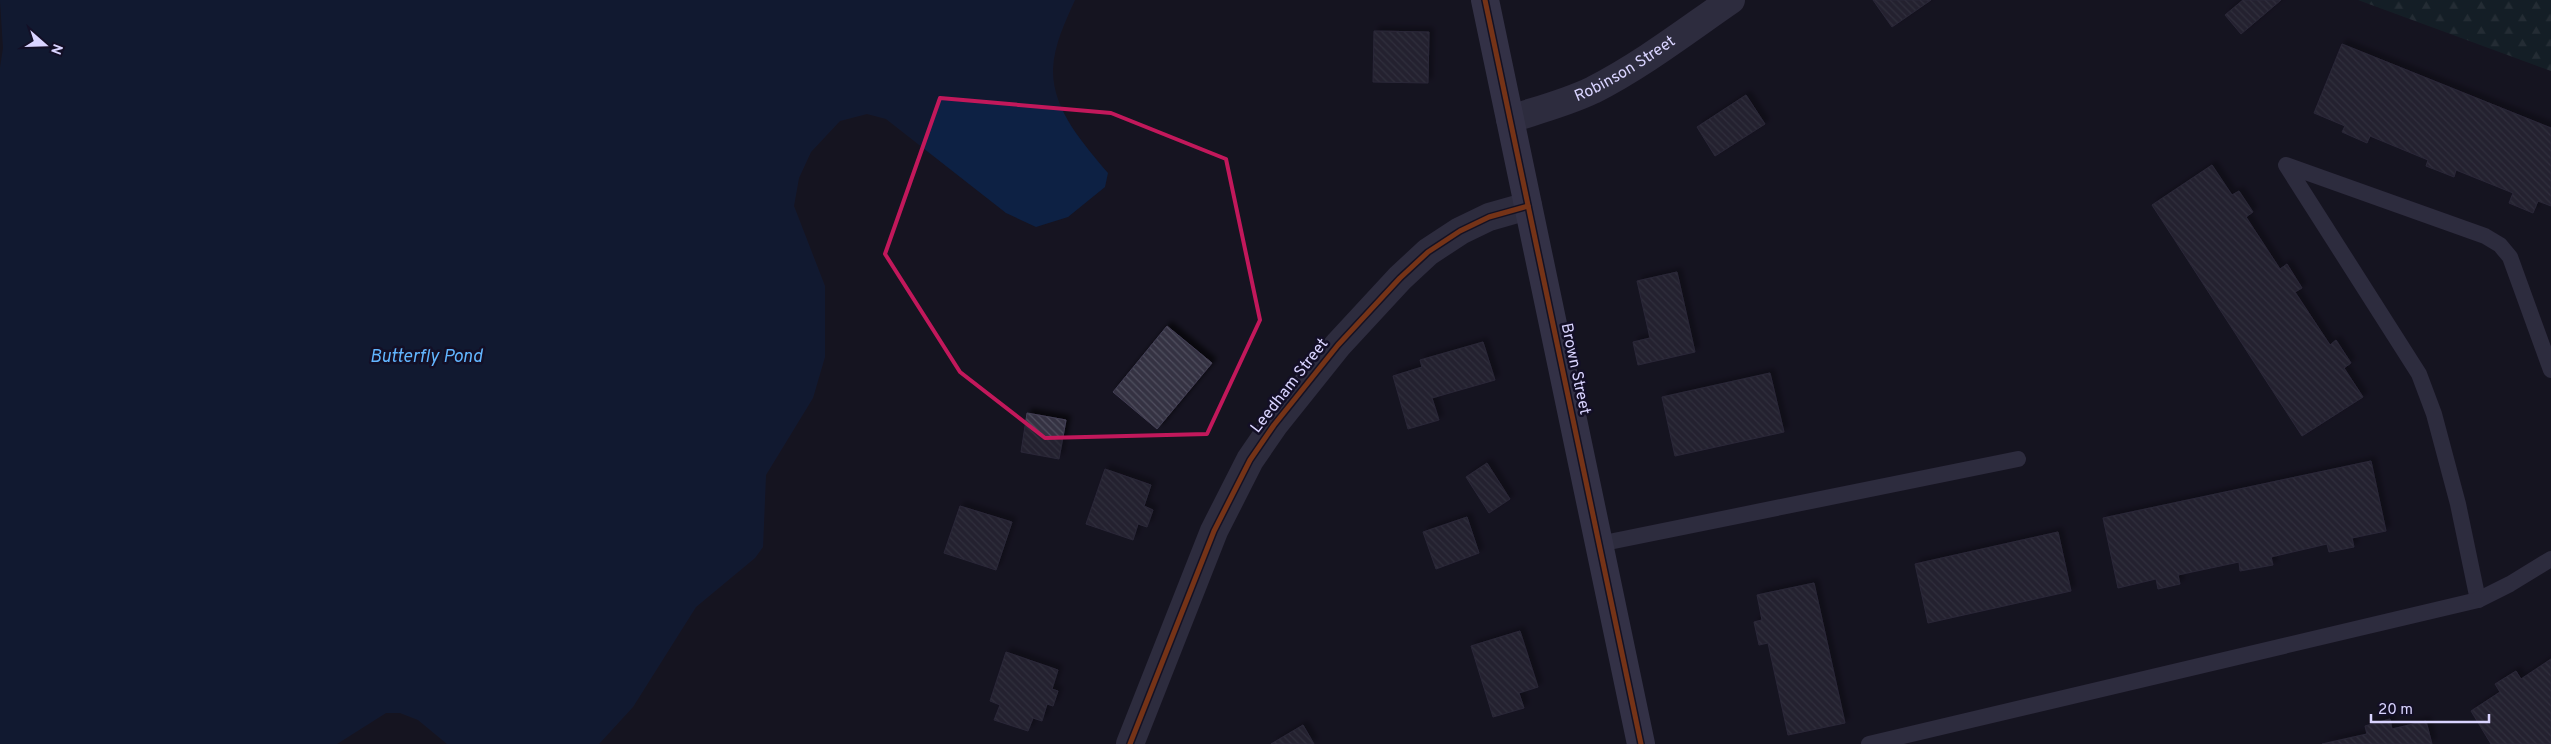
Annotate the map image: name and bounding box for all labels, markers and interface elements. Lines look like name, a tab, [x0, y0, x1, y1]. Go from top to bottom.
north arrow	[20, 20, 70, 70]
street label: Robinson Street	[1572, 32, 1680, 107]
text: N	[46, 41, 66, 57]
street label: Brown Street	[1556, 321, 1594, 417]
street label: Leedham Street	[1247, 335, 1333, 437]
water label: Butterfly Pond	[370, 346, 483, 369]
scale bar	[2371, 692, 2488, 724]
text: 20 m	[2378, 701, 2413, 720]

